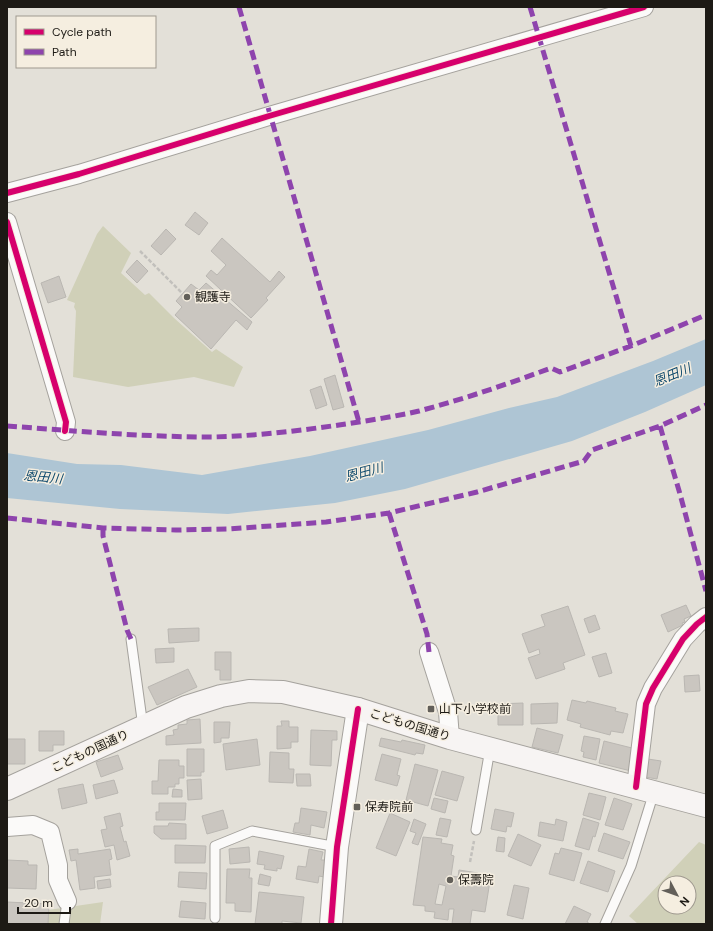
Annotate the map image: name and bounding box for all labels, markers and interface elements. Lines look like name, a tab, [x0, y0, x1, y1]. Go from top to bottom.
legend	[16, 16, 156, 68]
text: Cycle path	[52, 24, 112, 40]
text: Path	[52, 44, 77, 60]
place label: 観護寺	[195, 289, 231, 305]
marker: 観護寺	[182, 292, 192, 302]
water label: 恩田川	[651, 359, 695, 390]
water label: 恩田川	[343, 458, 387, 485]
water label: 恩田川	[23, 467, 65, 488]
place label: 山下小学校前	[439, 701, 511, 717]
marker: 山下小学校前	[426, 704, 436, 714]
street label: こどもの国通り	[367, 705, 453, 745]
street label: こどもの国通り	[49, 726, 131, 776]
place label: 保寿院前	[365, 799, 413, 815]
marker: 保寿院前	[352, 802, 362, 812]
place label: 保壽院	[458, 872, 494, 888]
marker: 保壽院	[445, 875, 455, 885]
north arrow	[657, 875, 697, 915]
scale bar	[18, 889, 70, 915]
text: N	[677, 894, 692, 909]
text: 20 m	[24, 895, 53, 911]

